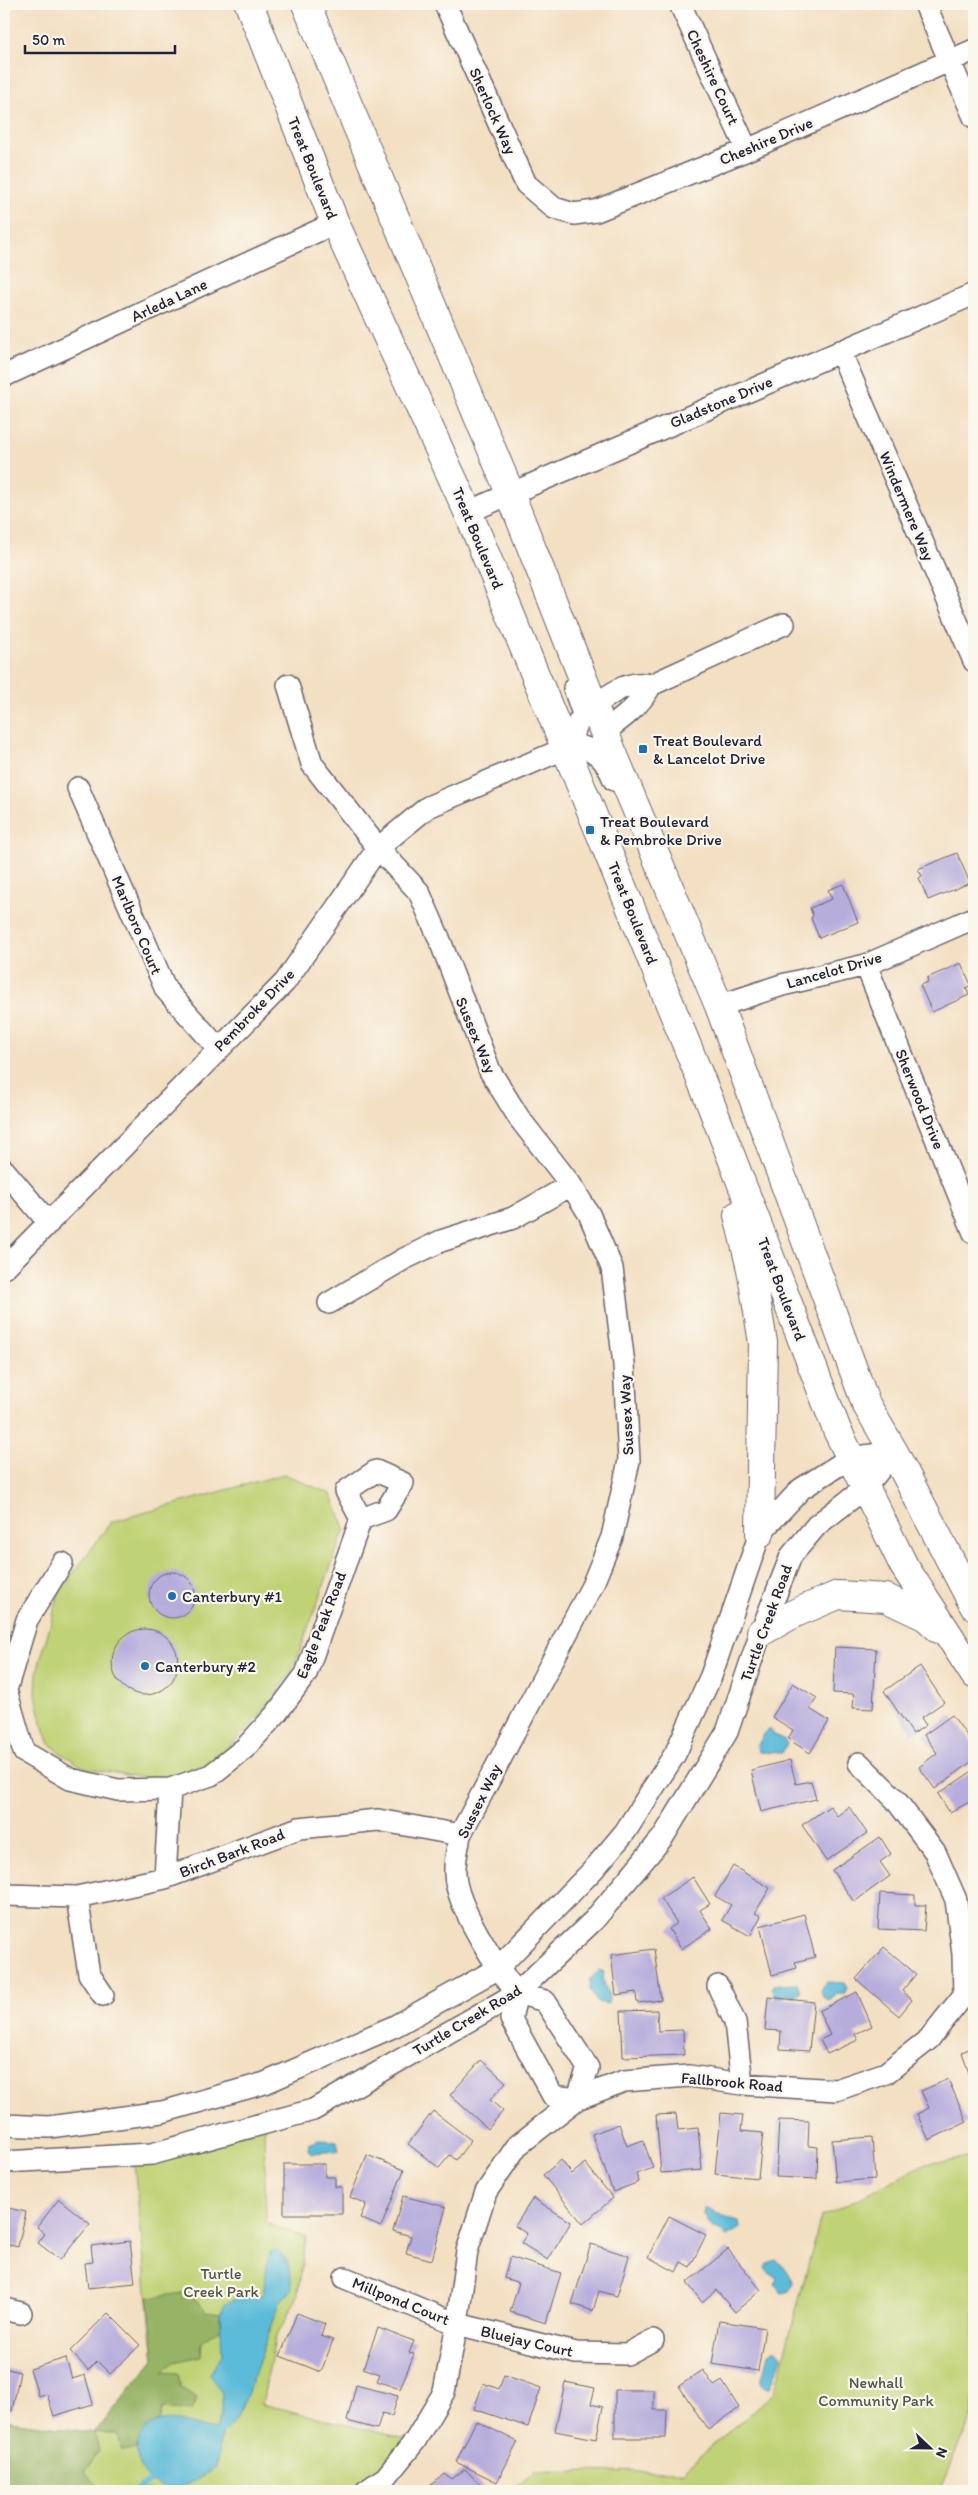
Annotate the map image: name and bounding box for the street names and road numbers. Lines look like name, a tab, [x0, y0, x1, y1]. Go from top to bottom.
street label: Cheshire Court	[683, 26, 743, 128]
street label: Sherlock Way	[465, 65, 521, 158]
street label: Cheshire Drive	[716, 113, 816, 169]
street label: Treat Boulevard	[284, 114, 342, 222]
street label: Arleda Lane	[128, 274, 210, 326]
street label: Gladstone Drive	[667, 372, 775, 432]
street label: Windermere Way	[875, 448, 939, 564]
street label: Treat Boulevard	[448, 484, 508, 592]
street label: Treat Boulevard	[604, 859, 662, 967]
street label: Marlboro Court	[108, 873, 166, 977]
street label: Lancelot Drive	[784, 947, 884, 993]
street label: Pembroke Drive	[210, 965, 298, 1055]
street label: Sussex Way	[451, 994, 501, 1076]
street label: Sherwood Drive	[891, 1046, 949, 1152]
street label: Treat Boulevard	[754, 1235, 810, 1344]
street label: Sussex Way	[614, 1374, 638, 1456]
street label: Turtle Creek Road	[736, 1562, 796, 1684]
street label: Eagle Peak Road	[292, 1569, 350, 1681]
street label: Sussex Way	[453, 1760, 505, 1841]
street label: Birch Bark Road	[177, 1824, 288, 1882]
street label: Turtle Creek Road	[409, 1980, 525, 2060]
street label: Fallbrook Road	[680, 2068, 784, 2096]
street label: Millpond Court	[350, 2273, 452, 2329]
street label: Bluejay Court	[479, 2321, 575, 2361]

